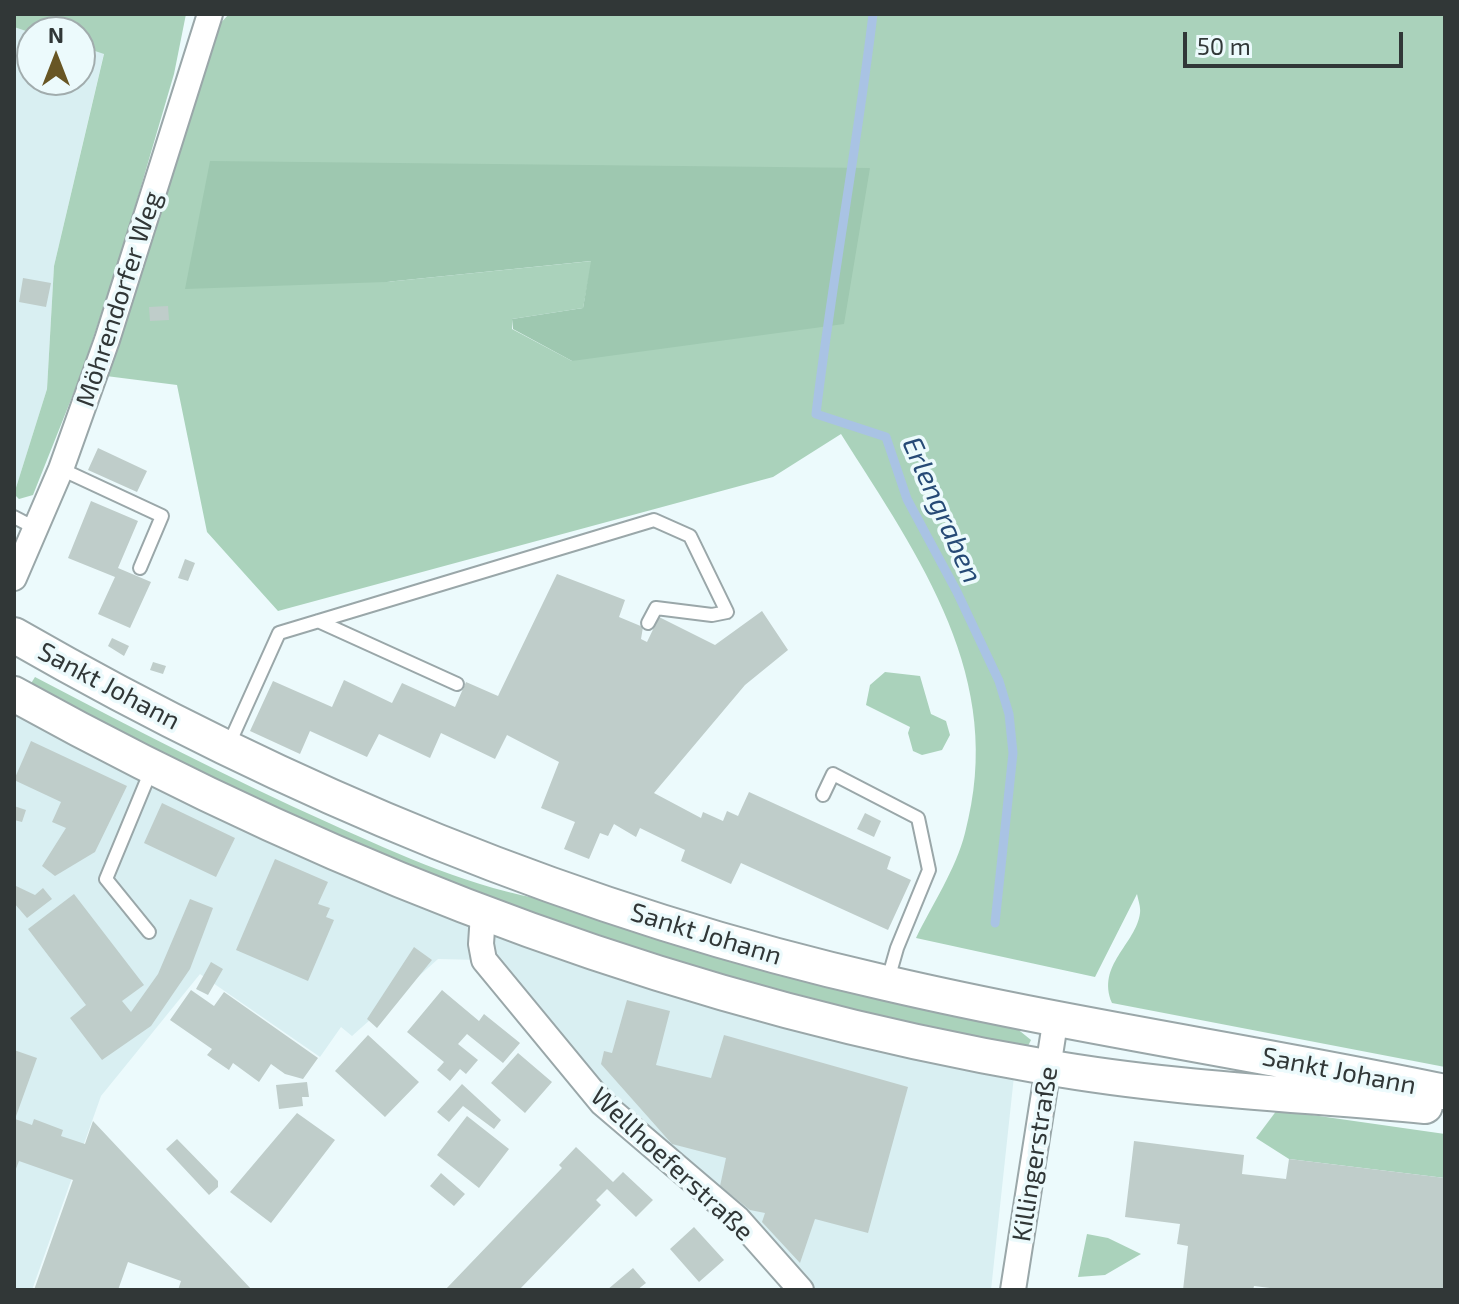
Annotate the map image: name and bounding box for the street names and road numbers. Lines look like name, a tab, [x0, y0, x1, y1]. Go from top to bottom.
street label: Möhrendorfer Weg	[69, 187, 169, 411]
street label: Sankt Johann	[33, 636, 185, 736]
street label: Sankt Johann	[627, 896, 785, 972]
street label: Sankt Johann	[1259, 1041, 1419, 1101]
street label: Killingerstraße	[1006, 1064, 1064, 1244]
street label: Wellhoeferstraße	[584, 1081, 760, 1247]

